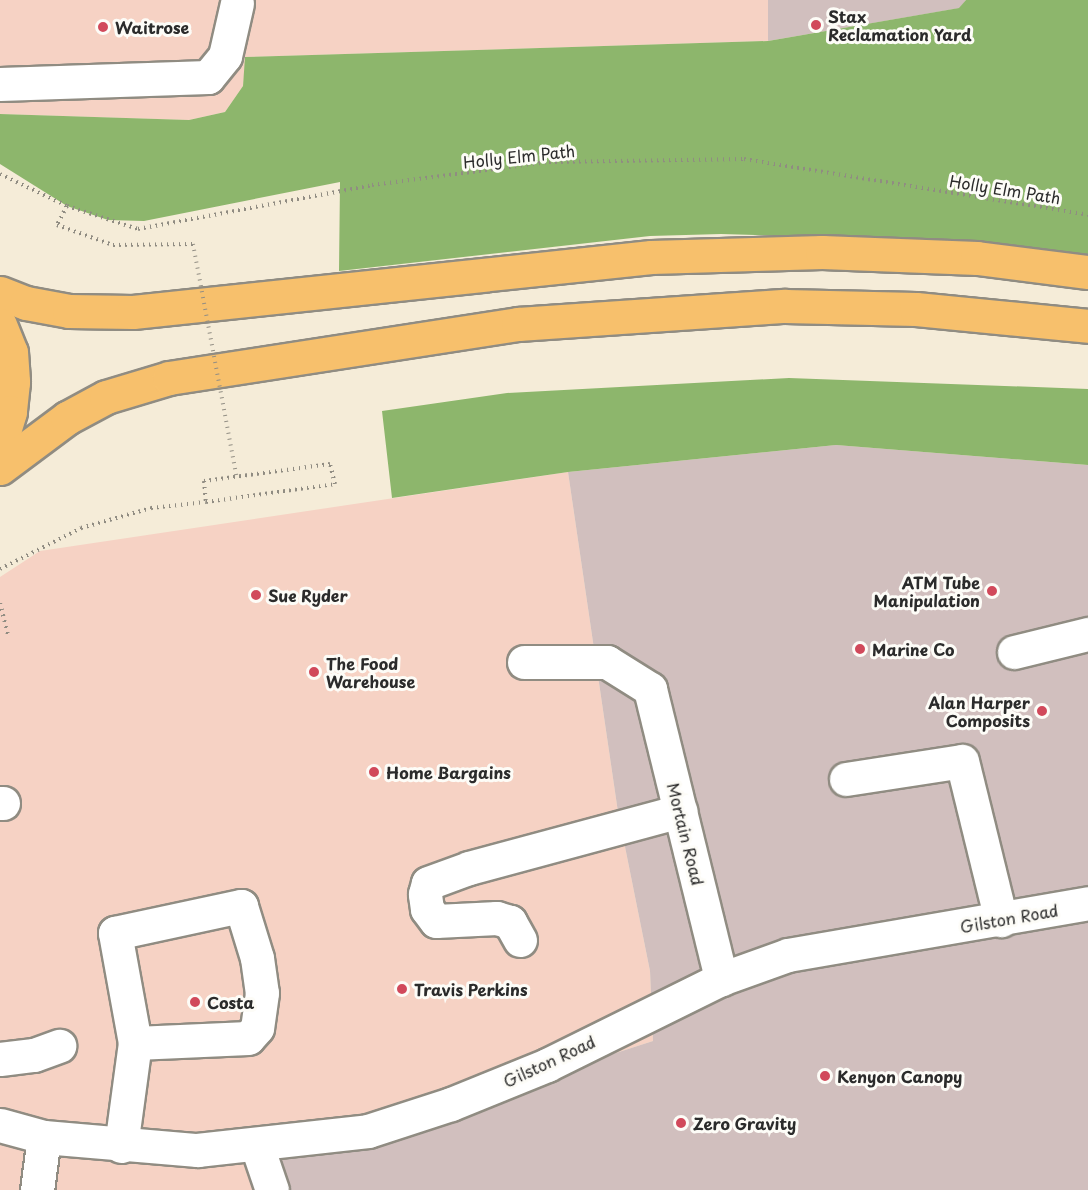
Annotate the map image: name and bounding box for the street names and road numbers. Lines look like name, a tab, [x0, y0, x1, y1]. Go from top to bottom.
street label: Holly Elm Path	[462, 141, 576, 171]
street label: Holly Elm Path	[948, 171, 1062, 207]
street label: Mortain Road	[664, 781, 708, 887]
street label: Gilston Road	[958, 900, 1060, 936]
street label: Gilston Road	[500, 1031, 598, 1091]

